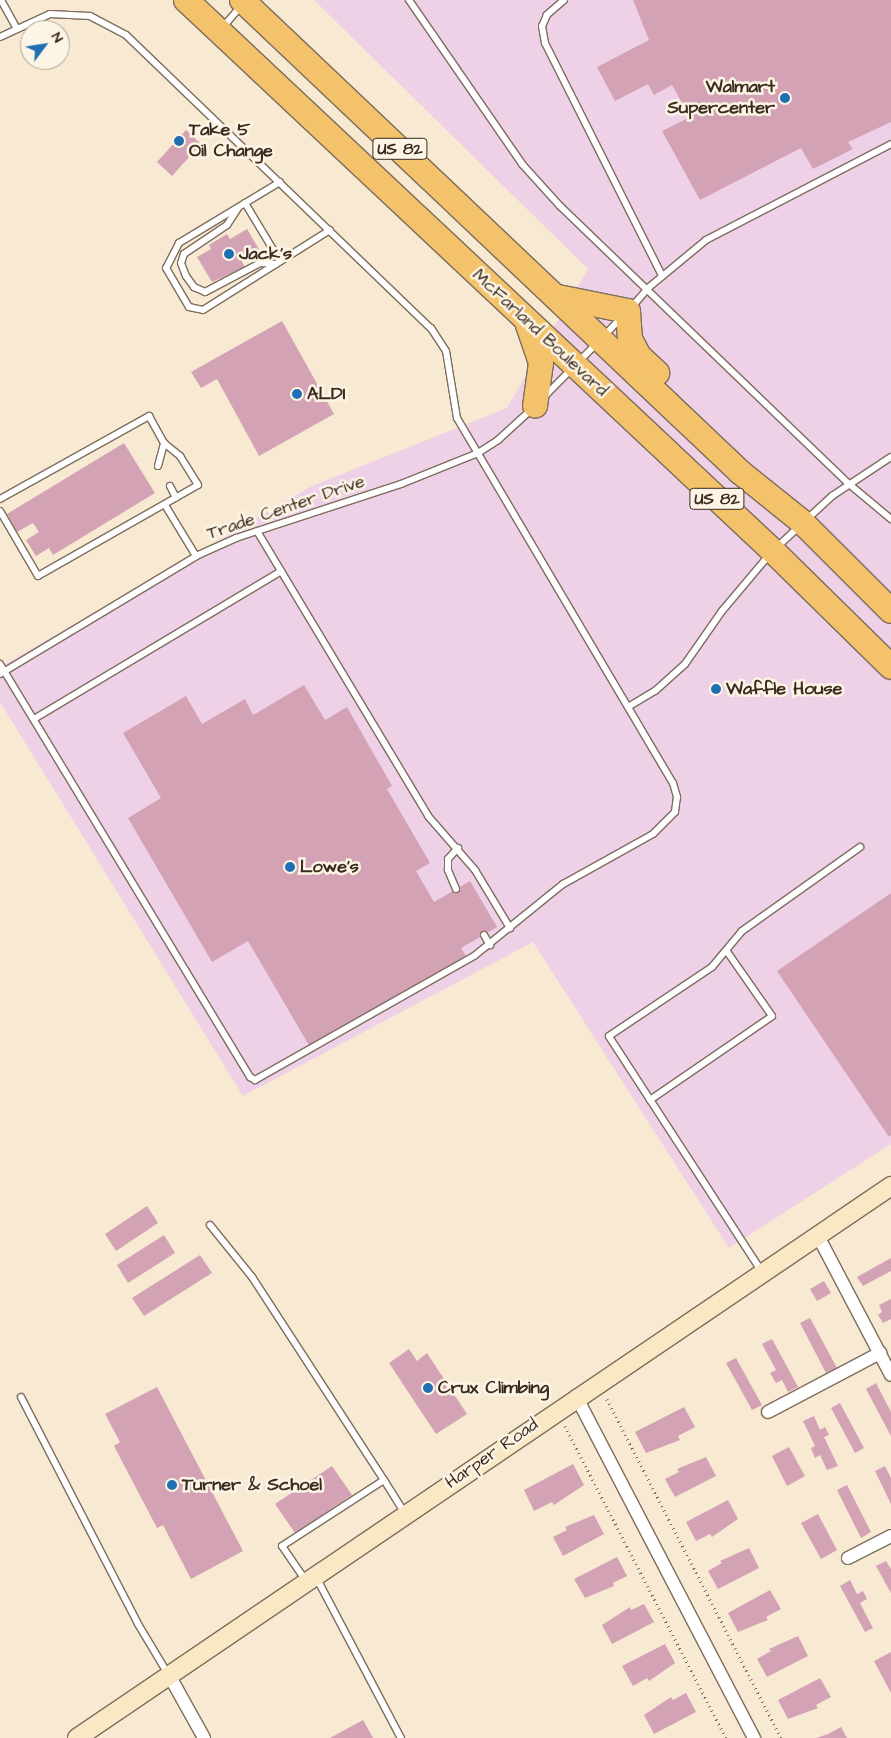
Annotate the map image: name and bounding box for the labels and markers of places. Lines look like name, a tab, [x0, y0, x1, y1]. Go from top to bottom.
place label: Walmart Supercenter	[668, 77, 775, 120]
marker: Walmart Supercenter	[779, 92, 791, 104]
place label: Take 5 Oil Change	[189, 120, 273, 162]
marker: Take 5 Oil Change	[173, 135, 185, 147]
place label: Jack's	[239, 243, 292, 265]
marker: Jack's	[223, 248, 235, 260]
place label: ALDI	[307, 383, 345, 405]
marker: ALDI	[291, 388, 303, 400]
place label: Waffle House	[726, 678, 842, 700]
marker: Waffle House	[710, 683, 722, 695]
place label: Lowe's	[300, 856, 359, 878]
marker: Lowe's	[284, 861, 296, 873]
place label: Crux Climbing	[438, 1377, 549, 1399]
marker: Crux Climbing	[422, 1382, 434, 1394]
place label: Turner & Schoel	[182, 1474, 322, 1496]
marker: Turner & Schoel	[166, 1479, 178, 1491]

